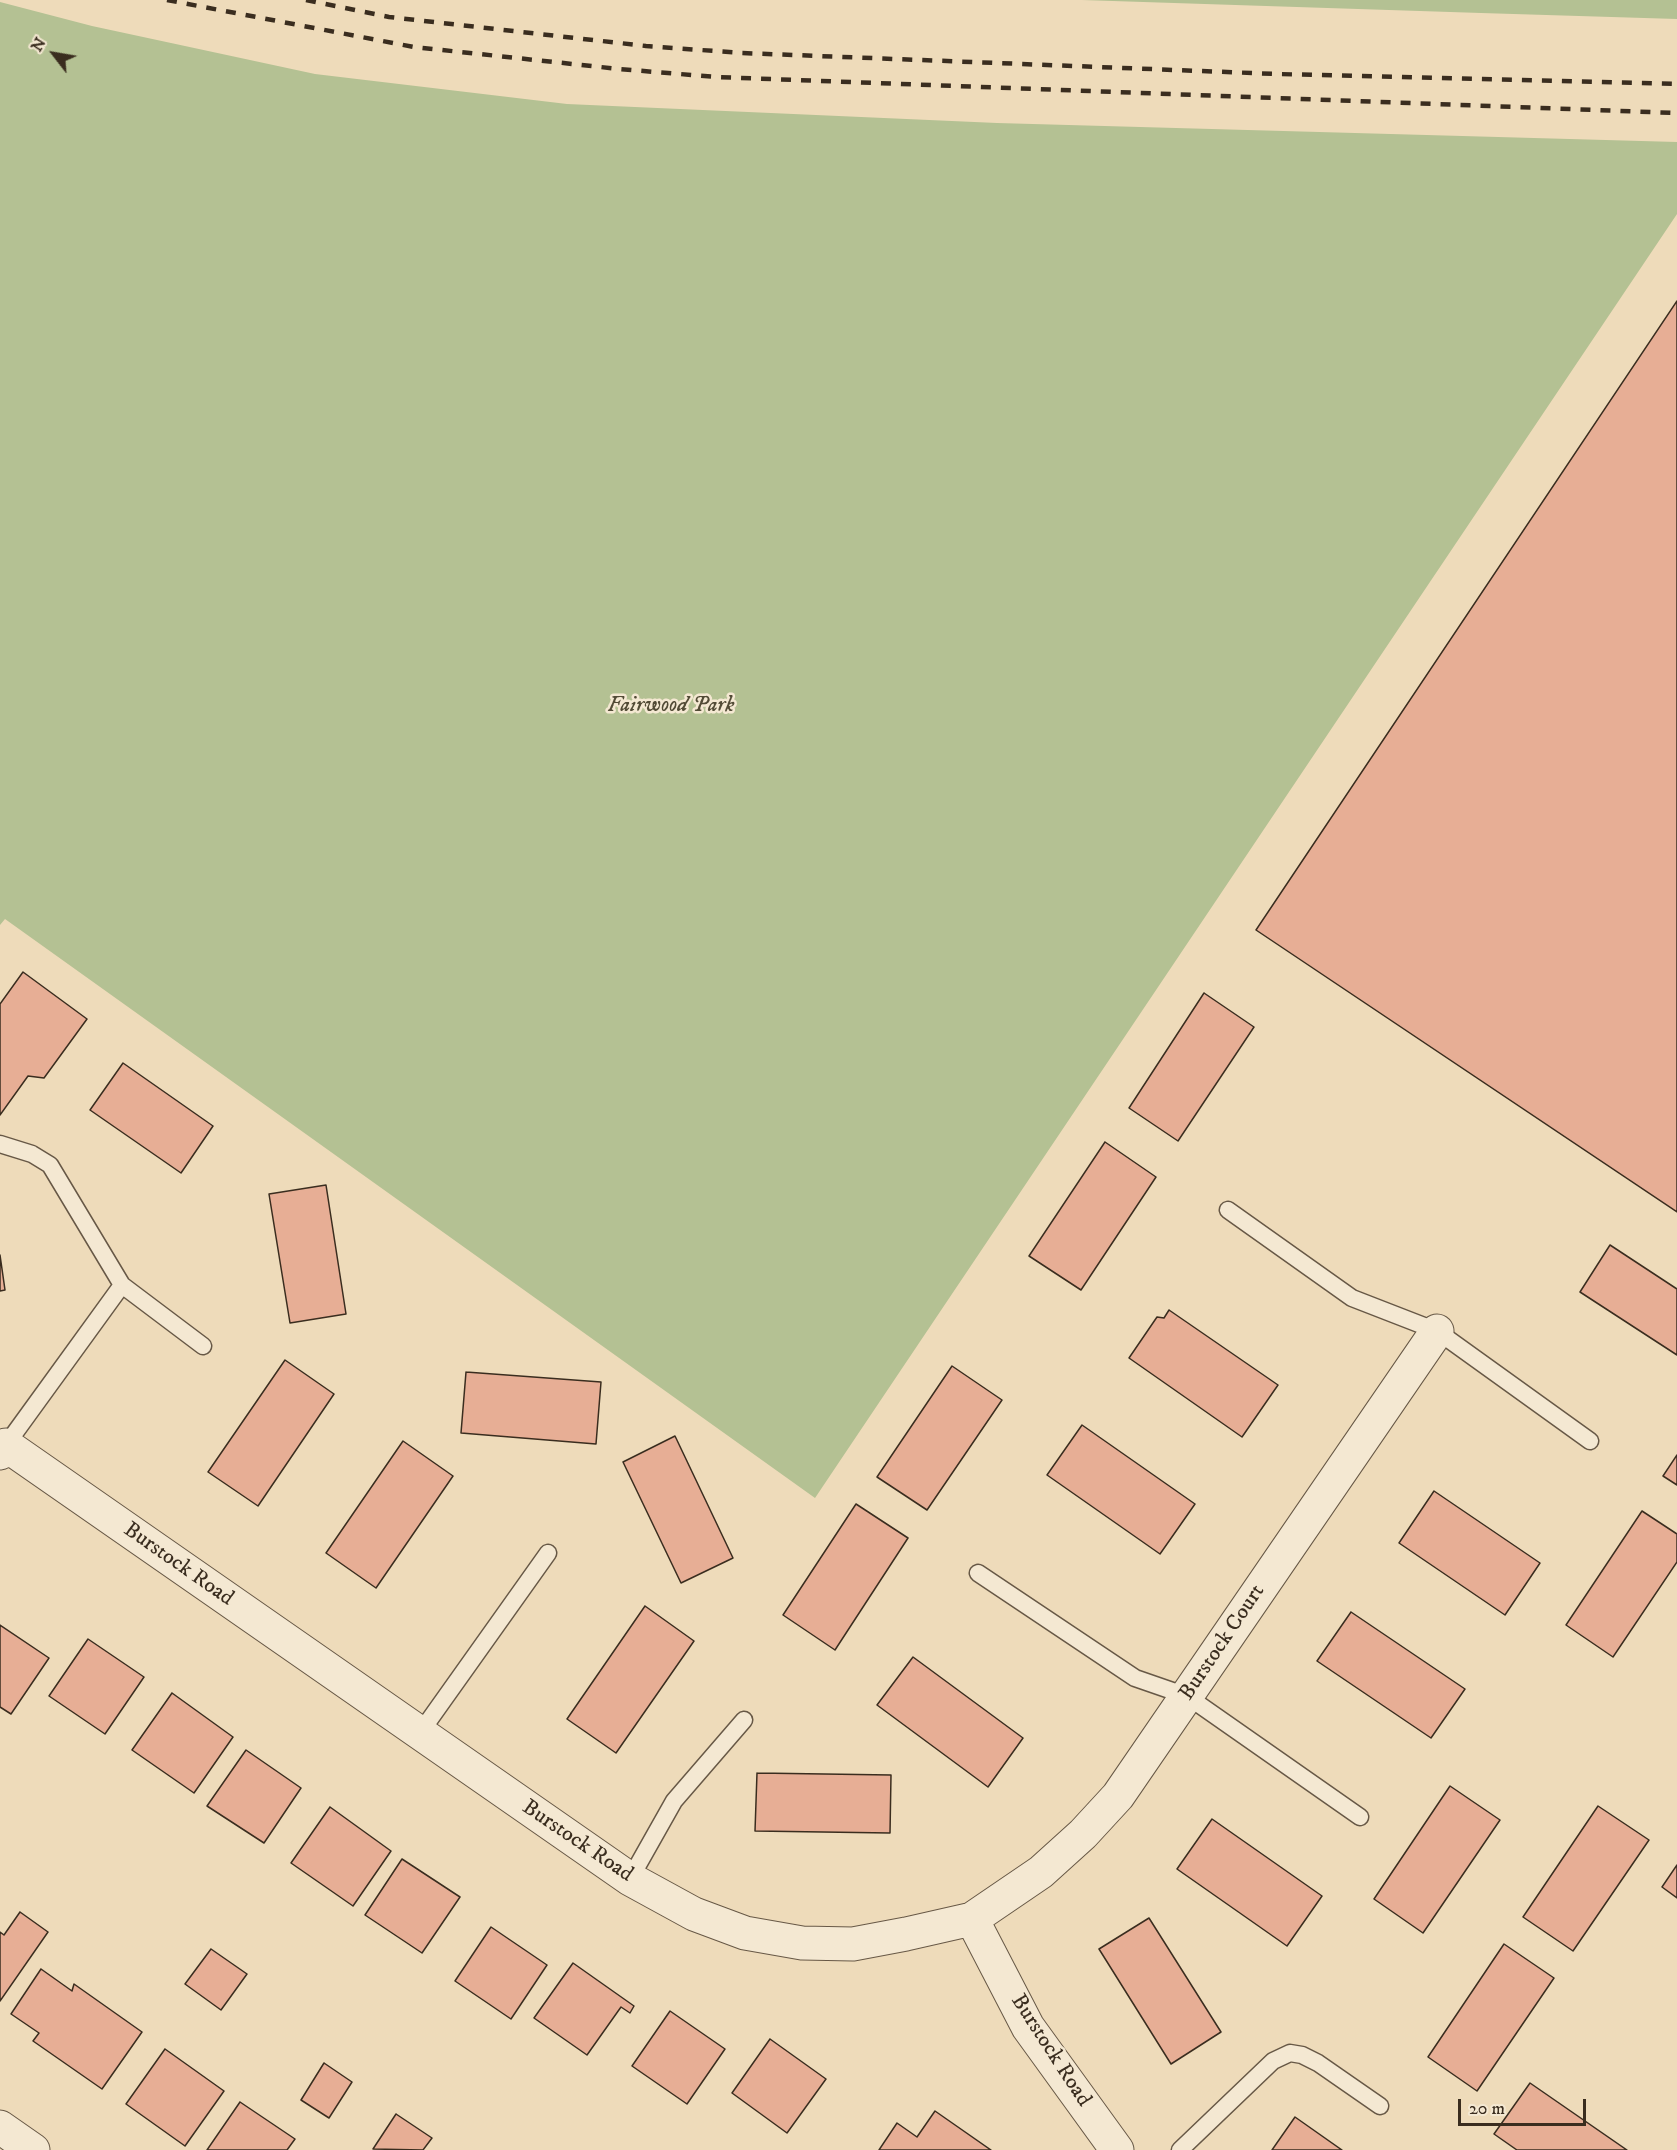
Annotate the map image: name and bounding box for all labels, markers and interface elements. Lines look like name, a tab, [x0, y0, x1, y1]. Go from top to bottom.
north arrow	[24, 24, 84, 84]
text: N	[27, 34, 51, 56]
park label: Fairwood Park	[608, 693, 734, 719]
street label: Burstock Road	[118, 1517, 238, 1613]
street label: Burstock Court	[1175, 1580, 1271, 1706]
street label: Burstock Road	[516, 1795, 638, 1889]
street label: Burstock Road	[1004, 1990, 1096, 2112]
scale bar	[1461, 2087, 1588, 2125]
text: 20 m	[1469, 2098, 1505, 2120]

